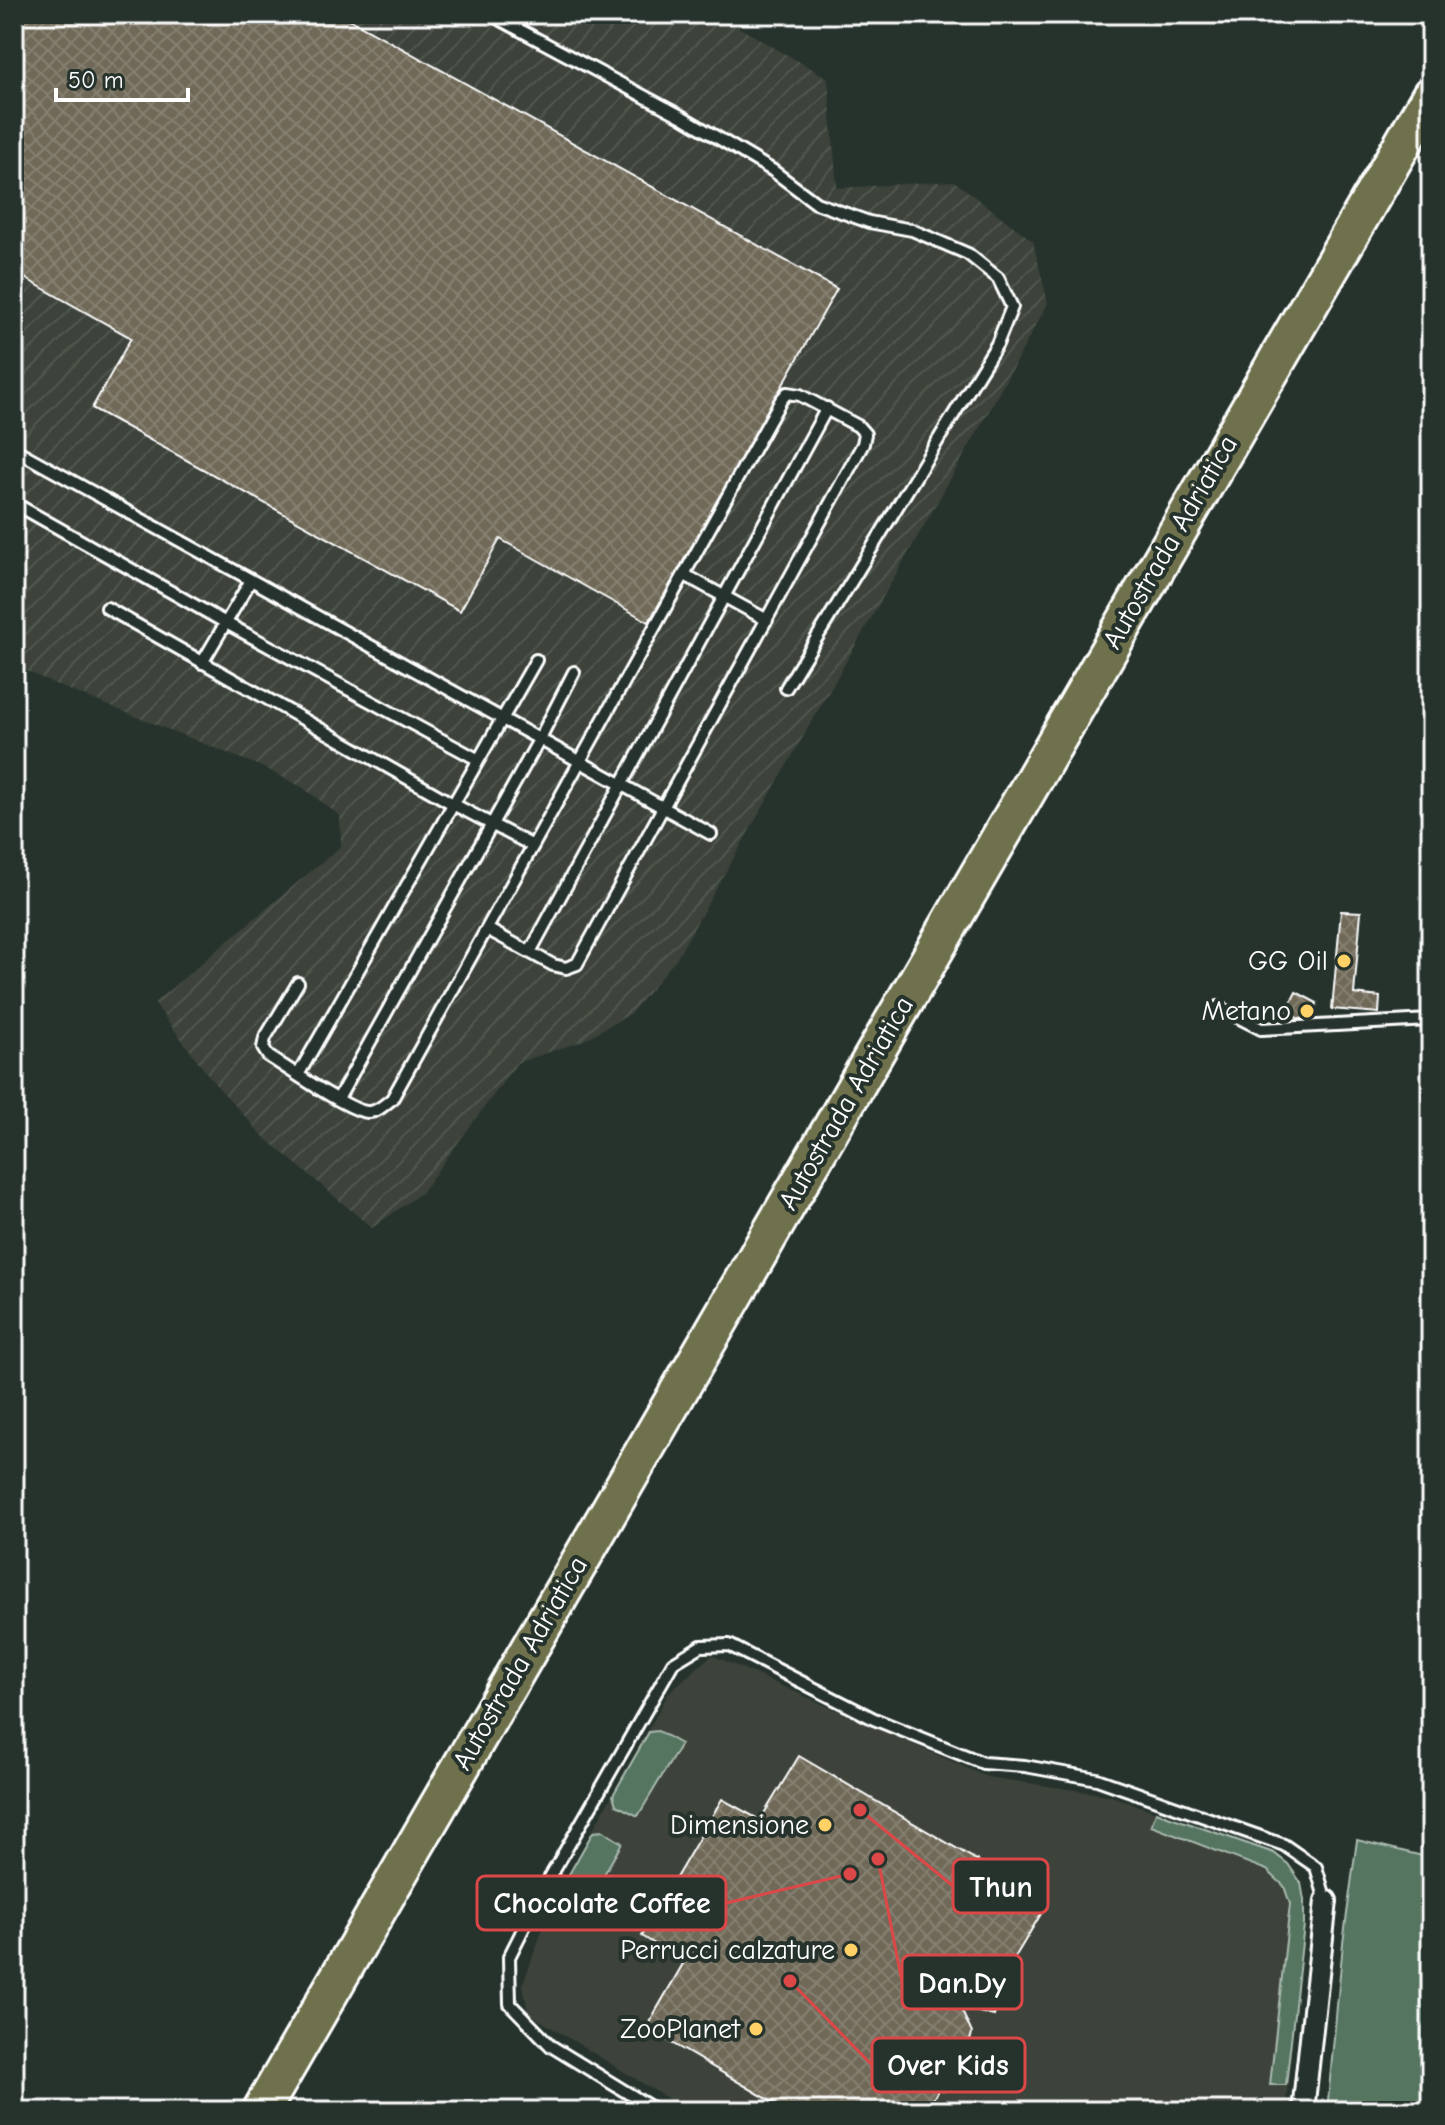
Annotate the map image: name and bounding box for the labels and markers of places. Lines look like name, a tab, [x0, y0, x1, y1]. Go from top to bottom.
place label: GG Oil	[1248, 945, 1328, 977]
marker: GG Oil	[1335, 952, 1353, 970]
place label: Metano	[1202, 995, 1291, 1027]
marker: Metano	[1298, 1002, 1316, 1020]
place label: Dimensione	[670, 1809, 809, 1841]
marker: Dimensione	[816, 1816, 834, 1834]
callout: Thun	[953, 1859, 1048, 1913]
callout: Chocolate Coffee	[477, 1876, 726, 1930]
place label: Perrucci calzature	[620, 1934, 835, 1966]
marker: Perrucci calzature	[842, 1941, 860, 1959]
callout: Dan.Dy	[902, 1955, 1022, 2009]
place label: ZooPlanet	[620, 2013, 741, 2045]
marker: ZooPlanet	[747, 2020, 765, 2038]
callout: Over Kids	[872, 2038, 1025, 2092]

